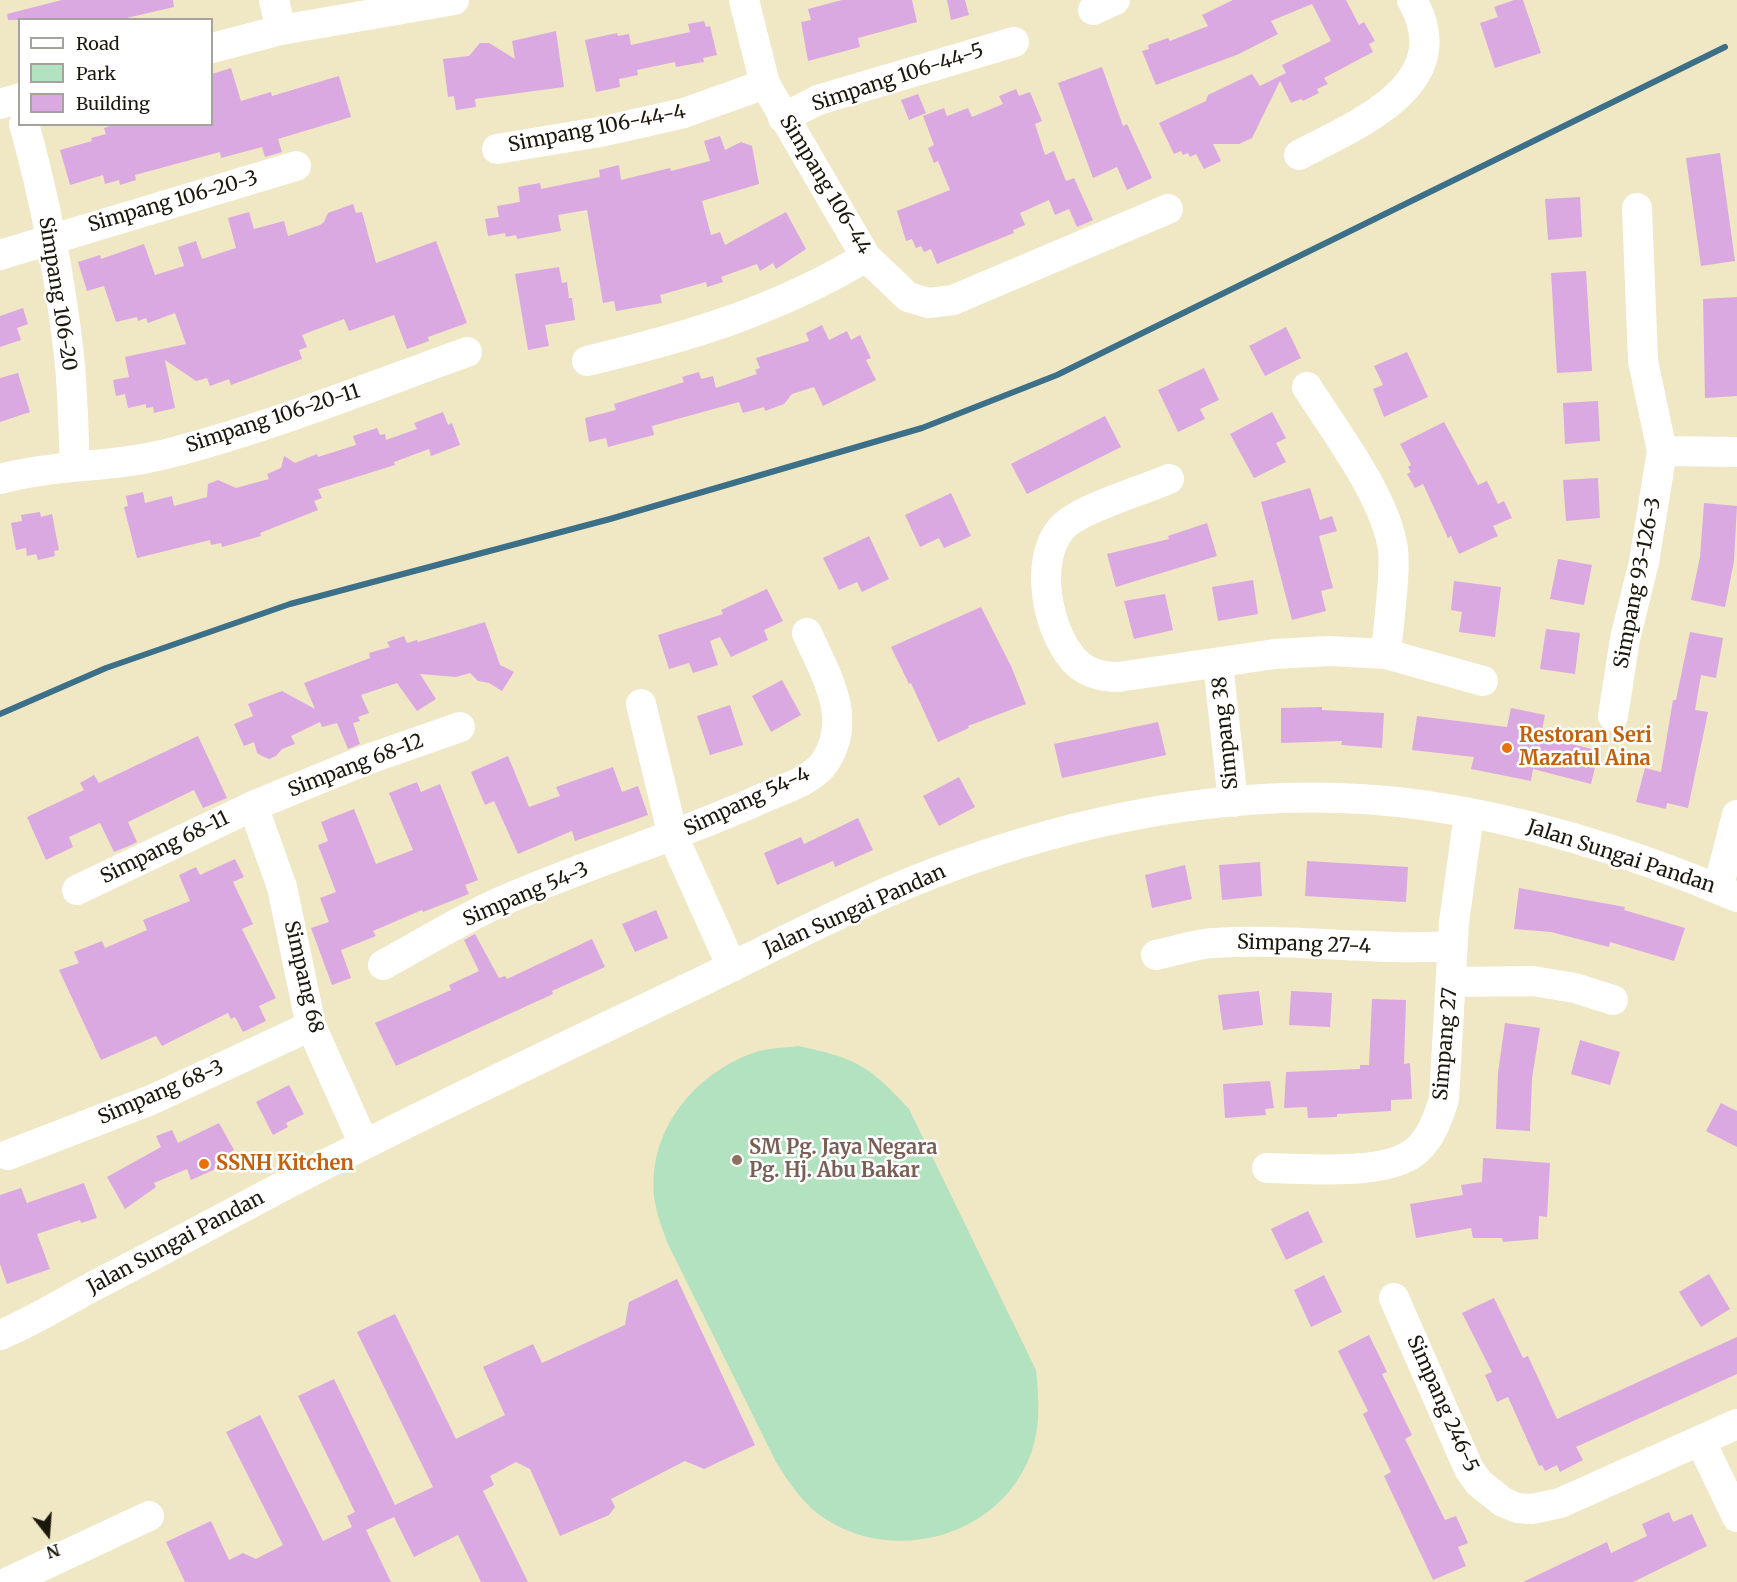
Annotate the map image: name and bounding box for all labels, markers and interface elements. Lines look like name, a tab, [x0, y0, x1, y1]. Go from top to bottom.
legend	[18, 18, 213, 126]
text: Road	[76, 32, 120, 55]
street label: Simpang 106-44-5	[809, 39, 987, 117]
text: Park	[76, 62, 116, 85]
text: Building	[76, 92, 150, 115]
street label: Simpang 106-44-4	[506, 100, 688, 158]
street label: Simpang 106-44	[774, 111, 876, 259]
street label: Simpang 106-20-3	[85, 166, 261, 238]
street label: Simpang 106-20	[33, 215, 81, 373]
street label: Simpang 106-20-11	[183, 380, 363, 458]
street label: Simpang 93-126-3	[1610, 495, 1666, 671]
street label: Simpang 38	[1208, 675, 1244, 791]
place label: Restoran Seri Mazatul Aina	[1519, 724, 1652, 771]
street label: Simpang 68-12	[285, 729, 427, 803]
marker: Restoran Seri Mazatul Aina	[1500, 741, 1514, 755]
street label: Simpang 54-4	[680, 762, 814, 842]
street label: Simpang 68-11	[97, 807, 233, 889]
street label: Jalan Sungai Pandan	[1524, 815, 1718, 899]
street label: Simpang 54-3	[460, 858, 592, 932]
street label: Jalan Sungai Pandan	[760, 860, 950, 962]
street label: Simpang 68	[278, 918, 328, 1036]
street label: Simpang 27-4	[1236, 931, 1372, 959]
street label: Simpang 27	[1429, 987, 1463, 1101]
street label: Simpang 68-3	[95, 1056, 227, 1130]
place label: SM Pg. Jaya Negara Pg. Hj. Abu Bakar	[749, 1136, 937, 1183]
place label: SSNH Kitchen	[216, 1152, 354, 1176]
marker: SM Pg. Jaya Negara Pg. Hj. Abu Bakar	[730, 1153, 744, 1167]
marker: SSNH Kitchen	[197, 1157, 211, 1171]
street label: Jalan Sungai Pandan	[84, 1186, 268, 1300]
street label: Simpang 246-5	[1401, 1332, 1483, 1476]
north arrow	[18, 1504, 78, 1564]
text: N	[44, 1540, 62, 1563]

